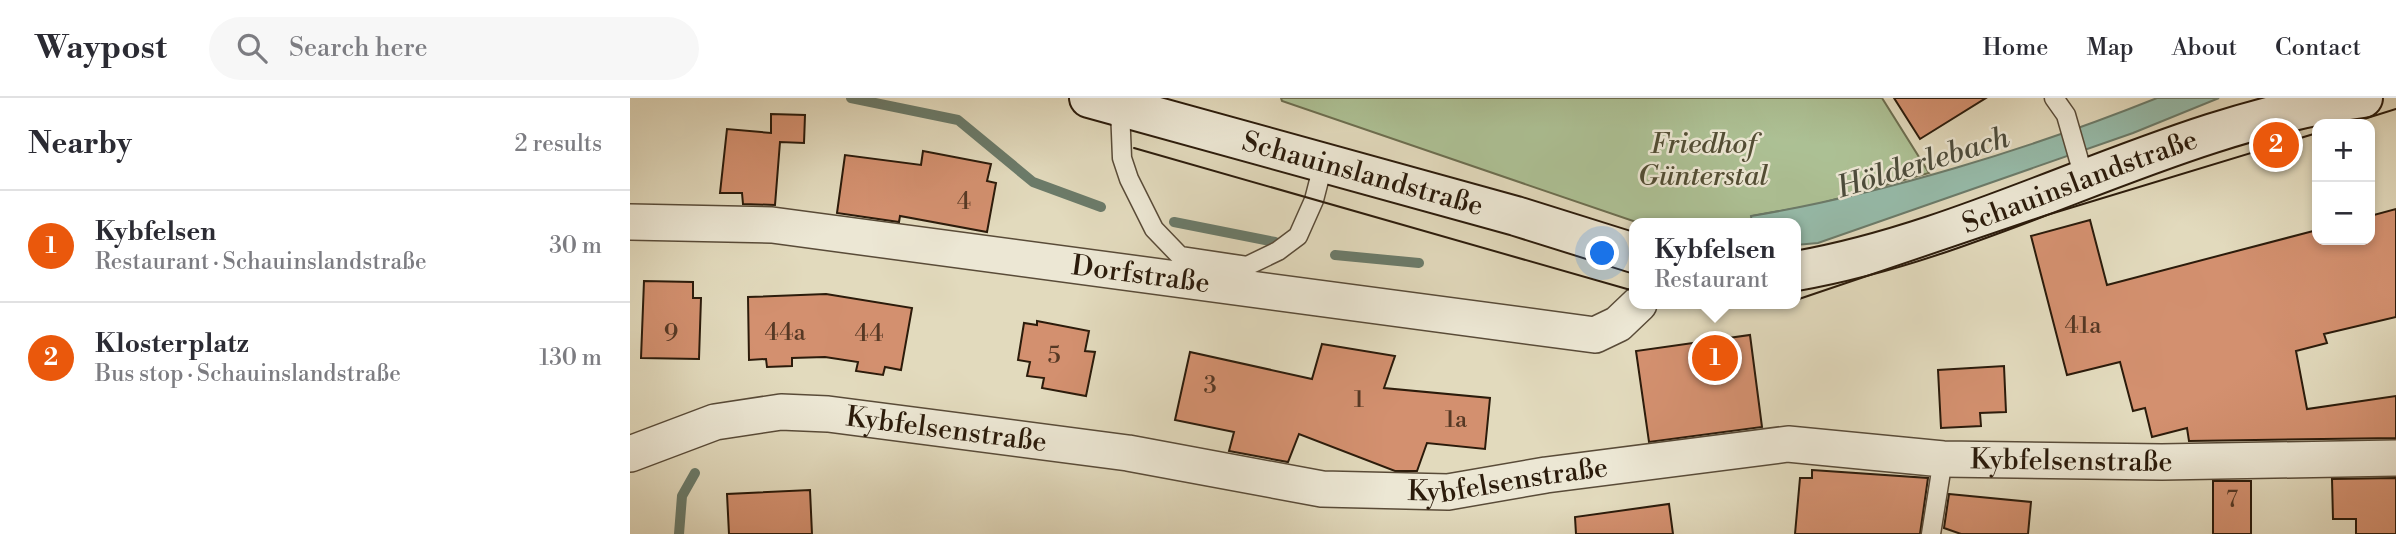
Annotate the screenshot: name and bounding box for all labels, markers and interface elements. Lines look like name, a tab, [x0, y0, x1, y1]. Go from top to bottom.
search box	[209, 17, 699, 80]
text: Waypost	[35, 28, 167, 69]
icon: search	[233, 29, 271, 67]
text: Search here	[289, 32, 428, 64]
text: Home	[1983, 33, 2048, 63]
text: Map	[2086, 33, 2134, 63]
text: About	[2172, 33, 2237, 63]
text: Contact	[2275, 33, 2361, 63]
water label: Hölderlebach	[1831, 119, 2014, 208]
pin: 2	[2253, 119, 2299, 171]
map controls	[2312, 119, 2375, 245]
button: +	[2312, 119, 2375, 182]
street label: Schauinslandstraße	[1957, 122, 2202, 241]
street label: Schauinslandstraße	[1238, 124, 1487, 224]
text: Nearby	[28, 125, 132, 163]
park label: Friedhof Günterstal	[1638, 127, 1768, 194]
text: 2 results	[515, 130, 602, 158]
button: −	[2312, 182, 2375, 245]
house number: 4	[957, 187, 971, 217]
text: Kybfelsen	[95, 216, 216, 248]
popup	[1629, 218, 1801, 309]
text: 1	[45, 232, 57, 260]
text: 30 m	[549, 232, 602, 260]
text: Kybfelsen	[1654, 234, 1776, 266]
your location	[1585, 236, 1619, 270]
text: Restaurant · Schauinslandstraße	[95, 248, 427, 276]
street label: Dorfstraße	[1069, 248, 1212, 301]
text: Restaurant	[1654, 266, 1769, 294]
house number: 41a	[2065, 311, 2102, 341]
house number: 44a	[764, 318, 806, 348]
house number: 9	[664, 319, 678, 349]
house number: 44	[854, 319, 884, 349]
text: Klosterplatz	[95, 328, 249, 360]
pin: 1	[1692, 332, 1738, 384]
house number: 5	[1047, 341, 1061, 371]
text: 2	[44, 344, 58, 372]
text: 130 m	[539, 344, 602, 372]
text: Bus stop · Schauinslandstraße	[95, 360, 401, 388]
house number: 3	[1203, 371, 1217, 401]
house number: 1	[1354, 385, 1365, 415]
street label: Kybfelsenstraße	[844, 399, 1049, 460]
house number: 1a	[1445, 405, 1468, 435]
street label: Kybfelsenstraße	[1970, 442, 2173, 480]
street label: Kybfelsenstraße	[1407, 450, 1610, 511]
house number: 7	[2226, 485, 2238, 515]

